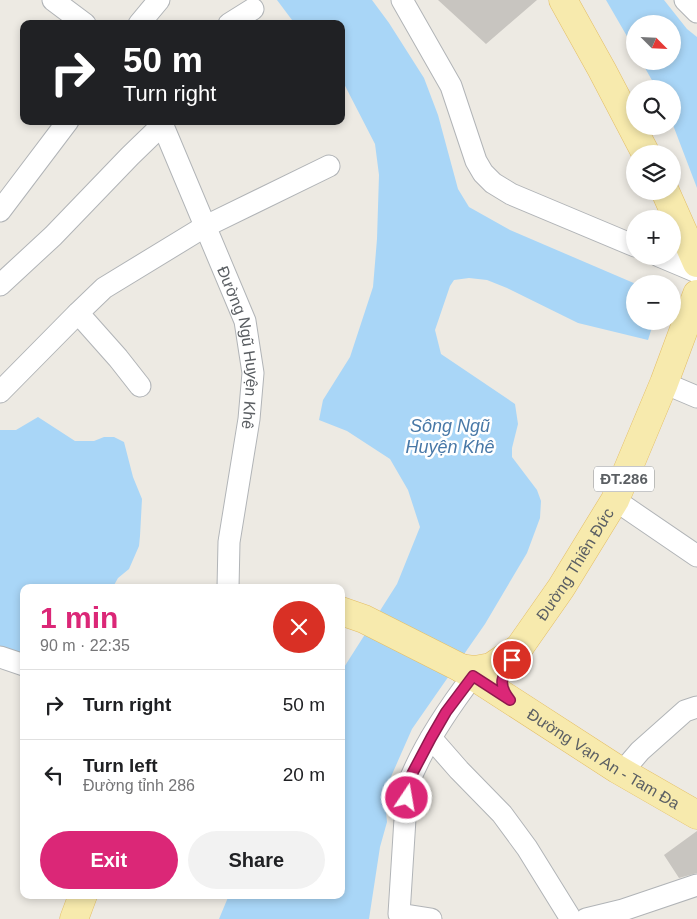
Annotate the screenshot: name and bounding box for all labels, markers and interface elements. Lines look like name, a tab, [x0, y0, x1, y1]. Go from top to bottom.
north arrow	[626, 15, 681, 70]
map controls	[626, 15, 681, 330]
icon: right	[40, 40, 105, 105]
text: 50 m	[123, 40, 203, 79]
button: search	[626, 80, 681, 135]
text: Turn right	[123, 81, 216, 106]
button: layers	[626, 145, 681, 200]
button: +	[626, 210, 681, 265]
street label: Đường Ngũ Huyện Khê	[214, 264, 261, 431]
button: −	[626, 275, 681, 330]
water label: Sông Ngũ Huyện Khê	[405, 416, 495, 457]
road number: ĐT.286	[594, 466, 654, 492]
street label: Đường Thiên Đức	[533, 505, 617, 624]
text: 1 min	[40, 601, 118, 634]
button: close	[273, 601, 325, 653]
text: 90 m · 22:35	[40, 637, 130, 654]
pin	[491, 639, 533, 681]
icon: arrive	[498, 646, 526, 674]
icon: right	[40, 691, 68, 719]
text: Turn right	[83, 694, 171, 715]
text: 50 m	[283, 694, 325, 715]
street label: Đường Vạn An - Tam Đa	[524, 705, 683, 812]
text: Turn left	[83, 755, 158, 776]
icon: left	[40, 761, 68, 789]
text: 20 m	[283, 764, 325, 785]
position arrow	[380, 771, 432, 823]
text: Đường tỉnh 286	[83, 777, 195, 794]
button: Exit	[40, 831, 178, 889]
button: Share	[188, 831, 325, 889]

